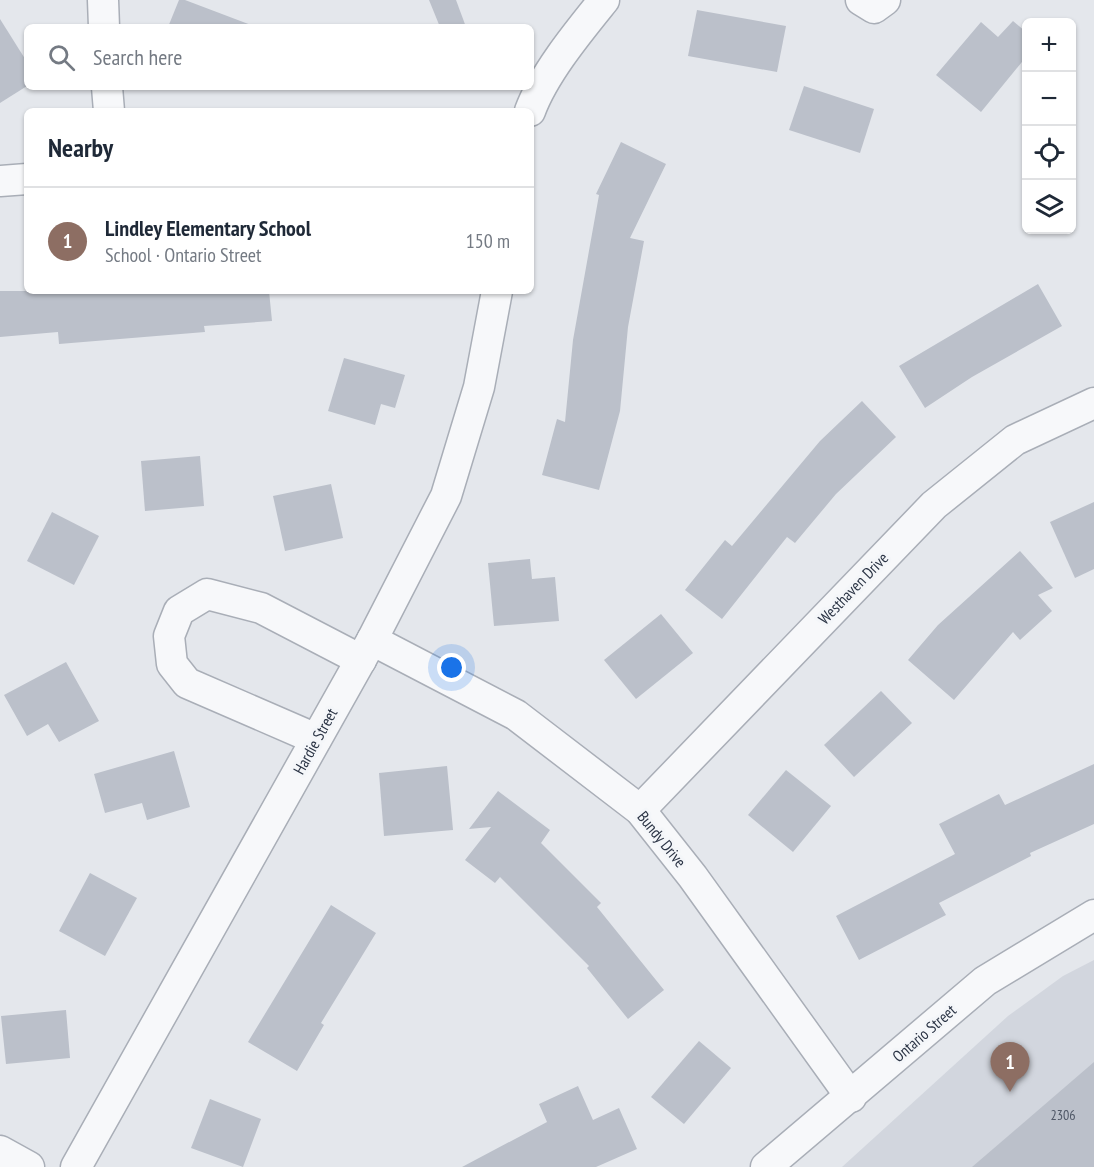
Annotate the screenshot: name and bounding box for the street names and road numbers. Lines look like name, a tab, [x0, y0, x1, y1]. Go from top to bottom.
street label: Westhaven Drive	[814, 548, 892, 628]
street label: Hardie Street	[289, 704, 342, 778]
street label: Bundy Drive	[633, 807, 691, 871]
street label: Ontario Street	[888, 1000, 960, 1066]

